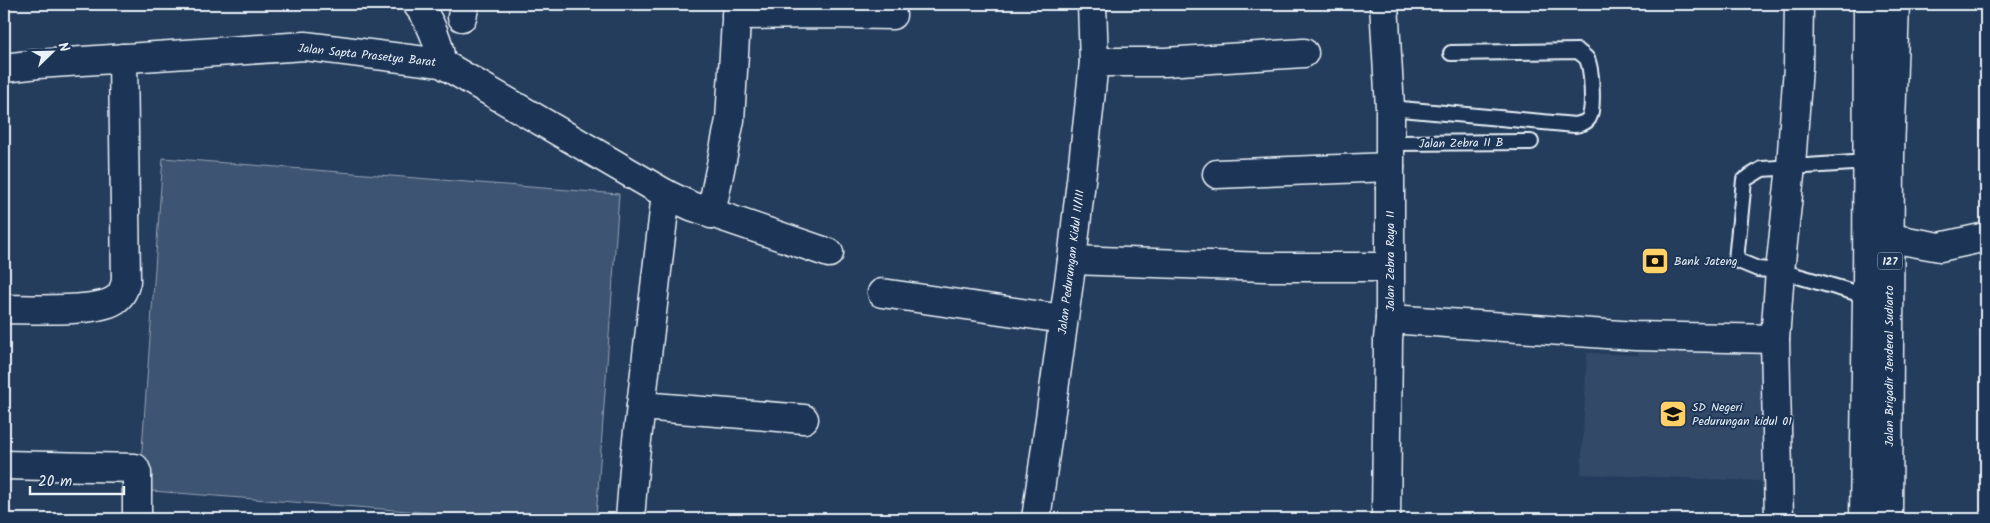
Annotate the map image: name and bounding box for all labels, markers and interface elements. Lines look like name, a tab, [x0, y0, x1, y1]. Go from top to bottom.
north arrow	[28, 28, 78, 78]
text: N	[51, 39, 75, 56]
street label: Jalan Sapta Prasetya Barat	[297, 39, 437, 72]
street label: Jalan Zebra II B	[1419, 133, 1503, 154]
street label: Jalan Pedurungan Kidul II/III	[1053, 188, 1090, 336]
street label: Jalan Zebra Raya II	[1381, 210, 1400, 311]
bank icon: Bank Jateng	[1640, 246, 1670, 276]
place label: Bank Jateng	[1674, 252, 1738, 271]
road number: 127	[1878, 252, 1902, 270]
street label: Jalan Brigadir Jenderal Sudiarto	[1880, 285, 1899, 447]
place label: SD Negeri Pedurungan kidul 01	[1692, 398, 1792, 431]
school or university icon: SD Negeri Pedurungan kidul 01	[1658, 399, 1688, 429]
scale bar	[30, 463, 124, 495]
text: 20 m	[38, 470, 72, 494]

